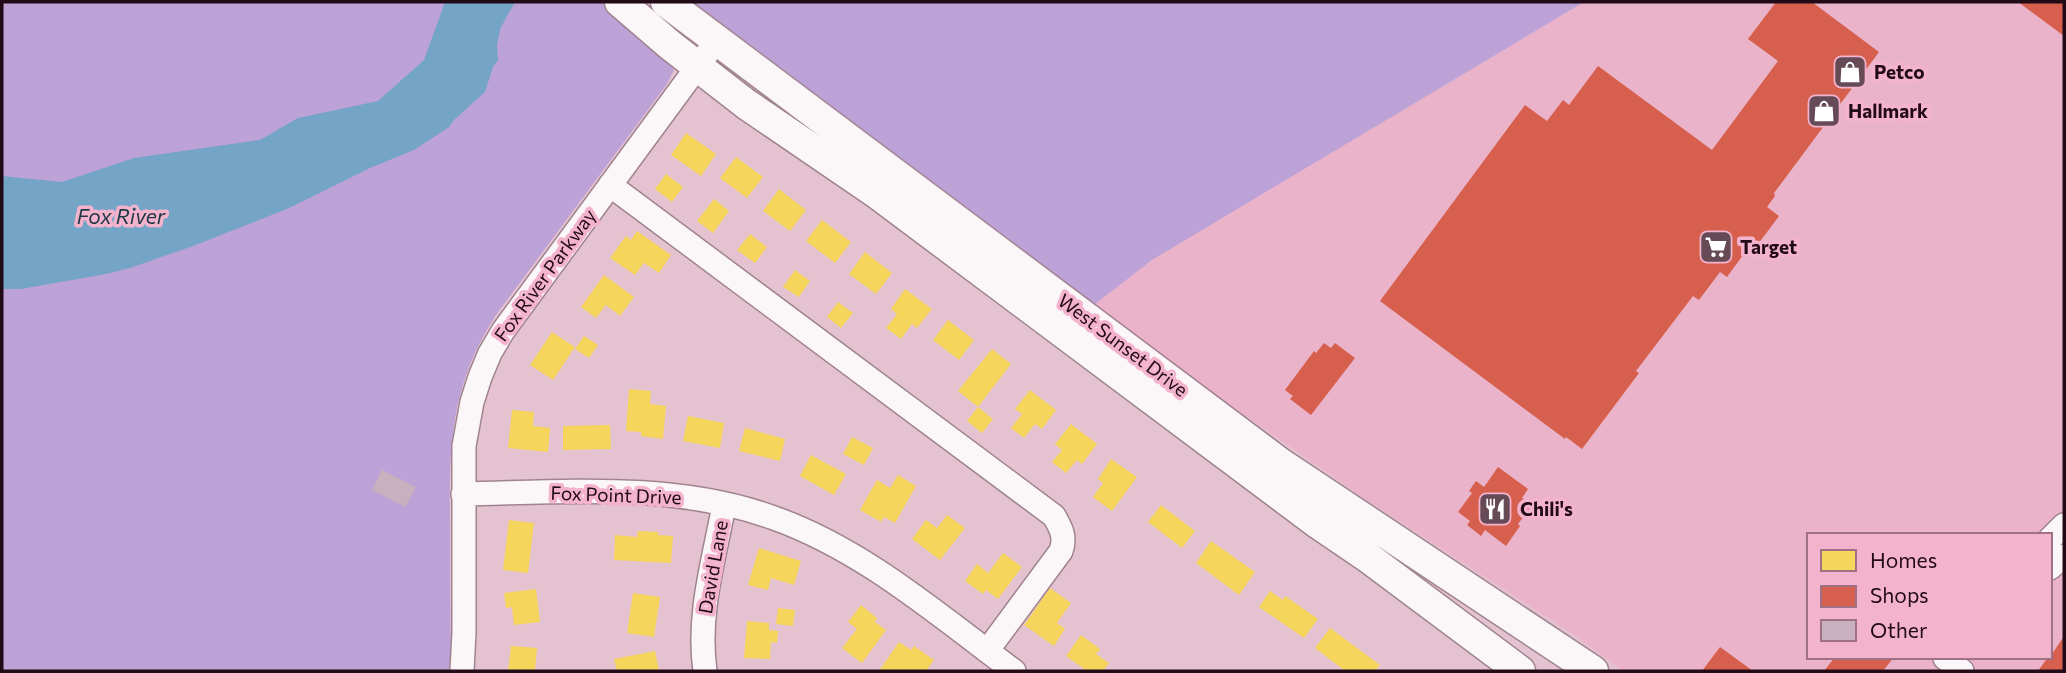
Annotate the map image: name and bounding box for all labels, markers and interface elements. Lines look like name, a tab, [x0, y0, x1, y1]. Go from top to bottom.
shop icon: Petco	[1831, 53, 1869, 91]
place label: Petco	[1874, 60, 1925, 83]
shop icon: Hallmark	[1805, 92, 1843, 130]
place label: Hallmark	[1848, 99, 1928, 122]
water label: Fox River	[77, 203, 166, 228]
street label: Fox River Parkway	[489, 204, 600, 345]
supermarket icon: Target	[1697, 228, 1735, 266]
place label: Target	[1740, 235, 1797, 258]
street label: West Sunset Drive	[1054, 288, 1193, 401]
street label: Fox Point Drive	[550, 481, 682, 508]
restaurant icon: Chili's	[1476, 490, 1514, 528]
place label: Chili's	[1520, 497, 1573, 520]
street label: David Lane	[693, 518, 732, 616]
legend	[1807, 533, 2052, 659]
text: Homes	[1870, 547, 1937, 572]
text: Shops	[1870, 582, 1929, 607]
text: Other	[1870, 617, 1927, 642]

